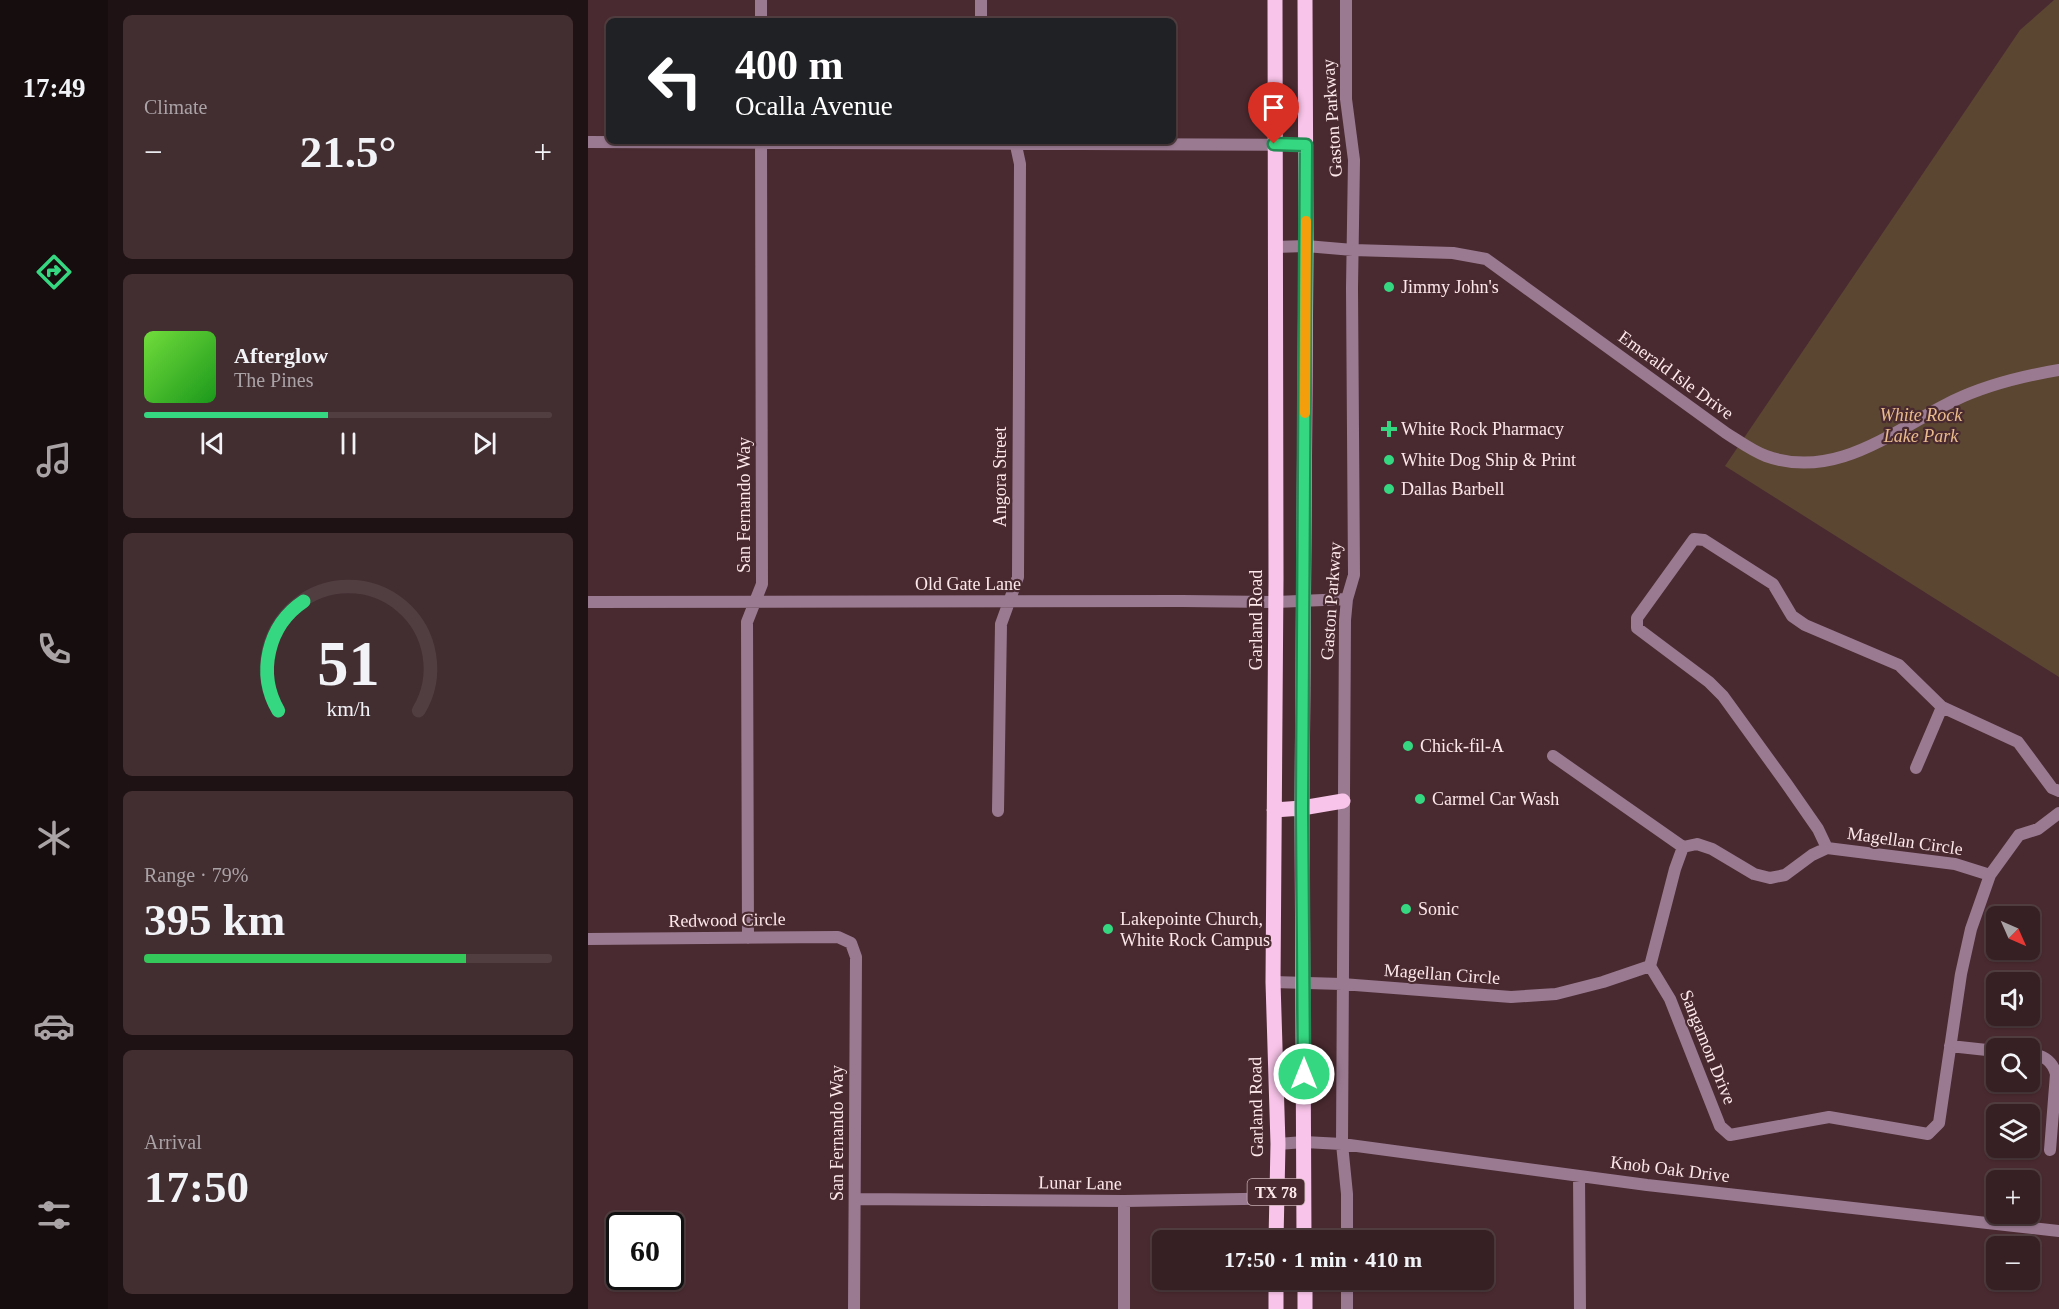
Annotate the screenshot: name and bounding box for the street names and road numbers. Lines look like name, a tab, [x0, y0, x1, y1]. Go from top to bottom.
street label: Gaston Parkway	[1318, 58, 1346, 178]
street label: Emerald Isle Drive	[1615, 327, 1737, 423]
street label: Angora Street	[990, 427, 1010, 527]
street label: San Fernando Way	[734, 437, 754, 573]
street label: Gaston Parkway	[1317, 541, 1345, 661]
street label: Garland Road	[1246, 570, 1266, 670]
street label: Old Gate Lane	[915, 574, 1021, 594]
street label: Magellan Circle	[1846, 823, 1964, 859]
street label: Redwood Circle	[668, 909, 786, 931]
street label: Magellan Circle	[1383, 960, 1501, 988]
street label: Sangamon Drive	[1676, 987, 1740, 1107]
street label: Garland Road	[1245, 1057, 1267, 1157]
street label: San Fernando Way	[827, 1065, 847, 1201]
street label: Knob Oak Drive	[1609, 1152, 1731, 1186]
street label: Lunar Lane	[1038, 1172, 1122, 1194]
road number: TX 78	[1248, 1179, 1304, 1205]

